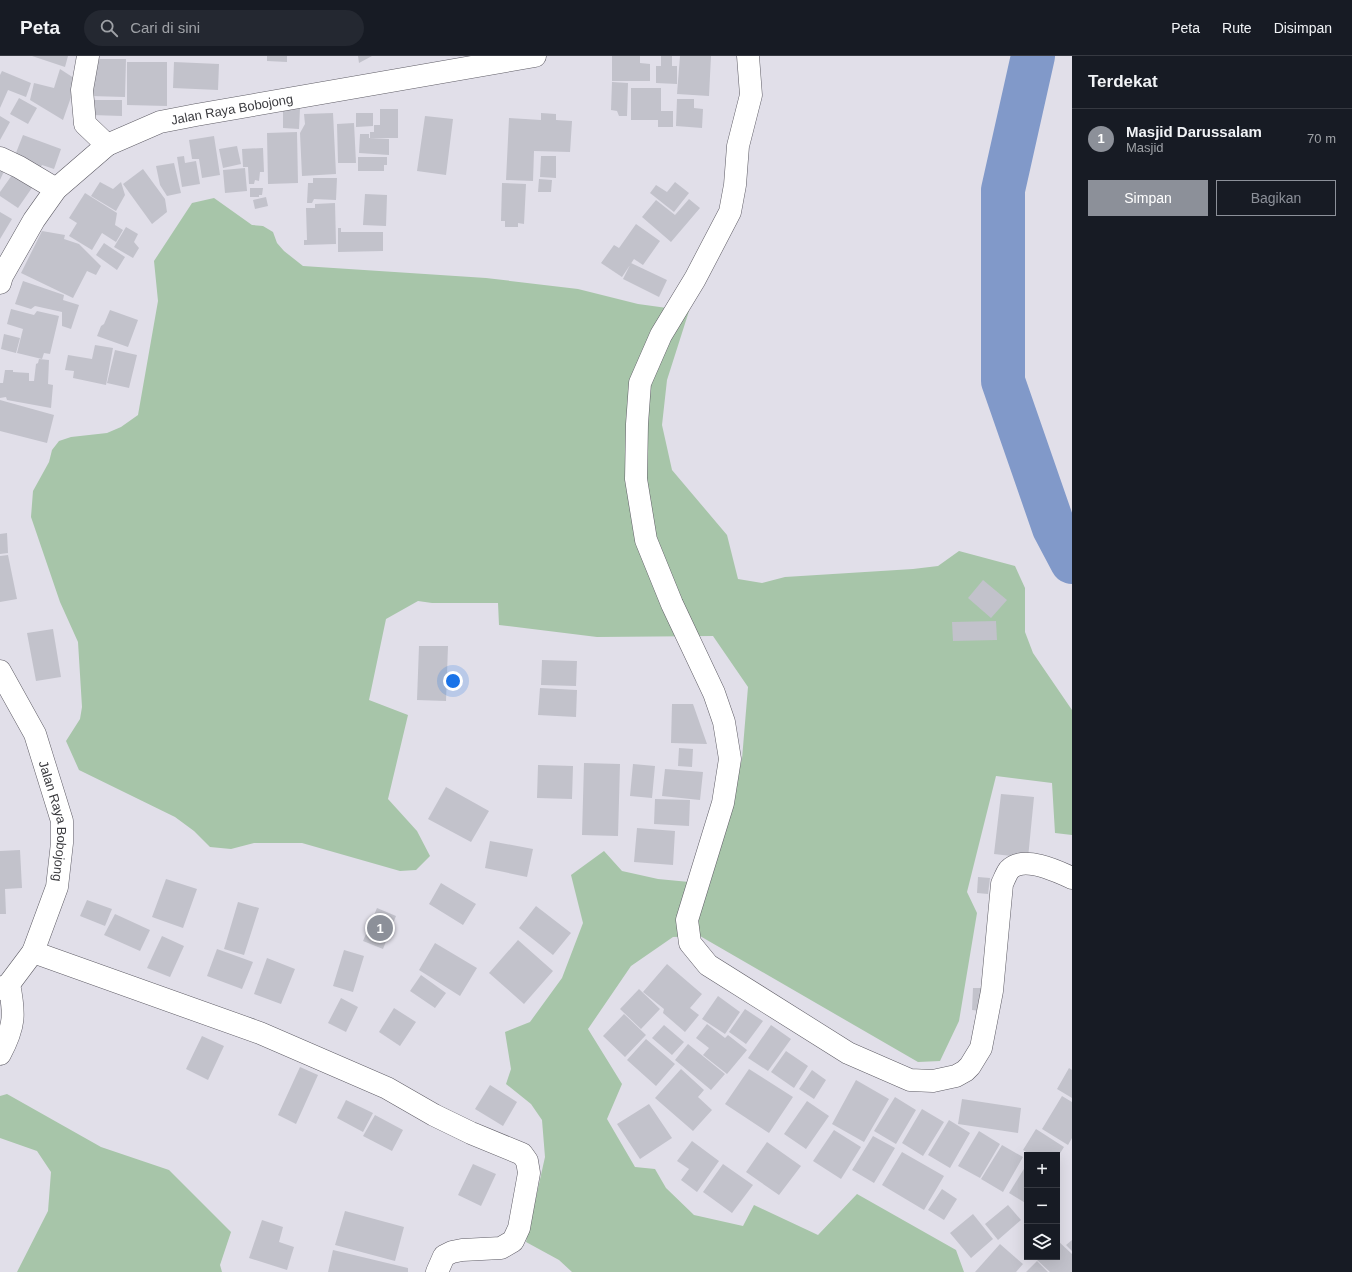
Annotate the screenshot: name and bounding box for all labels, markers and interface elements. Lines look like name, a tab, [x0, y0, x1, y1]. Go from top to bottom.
search box	[84, 10, 364, 46]
text: Peta	[20, 17, 60, 38]
icon: search	[98, 17, 120, 39]
text: Cari di sini	[130, 19, 200, 36]
text: Peta	[1171, 20, 1200, 36]
text: Rute	[1222, 20, 1252, 36]
text: Disimpan	[1274, 20, 1332, 36]
text: Terdekat	[1088, 72, 1158, 91]
street label: Jalan Raya Bobojong	[170, 91, 294, 128]
text: Masjid Darussalam	[1126, 123, 1262, 140]
text: 1	[1097, 131, 1105, 146]
text: 70 m	[1307, 131, 1336, 146]
text: Masjid	[1126, 140, 1164, 155]
button: Simpan	[1088, 180, 1208, 216]
button: Bagikan	[1216, 180, 1336, 216]
your location	[443, 671, 463, 691]
street label: Jalan Raya Bobojong	[36, 759, 70, 882]
pin: 1	[367, 913, 393, 943]
map controls	[1024, 1152, 1060, 1260]
button: +	[1024, 1152, 1060, 1188]
button: −	[1024, 1188, 1060, 1224]
button: layers	[1024, 1224, 1060, 1260]

